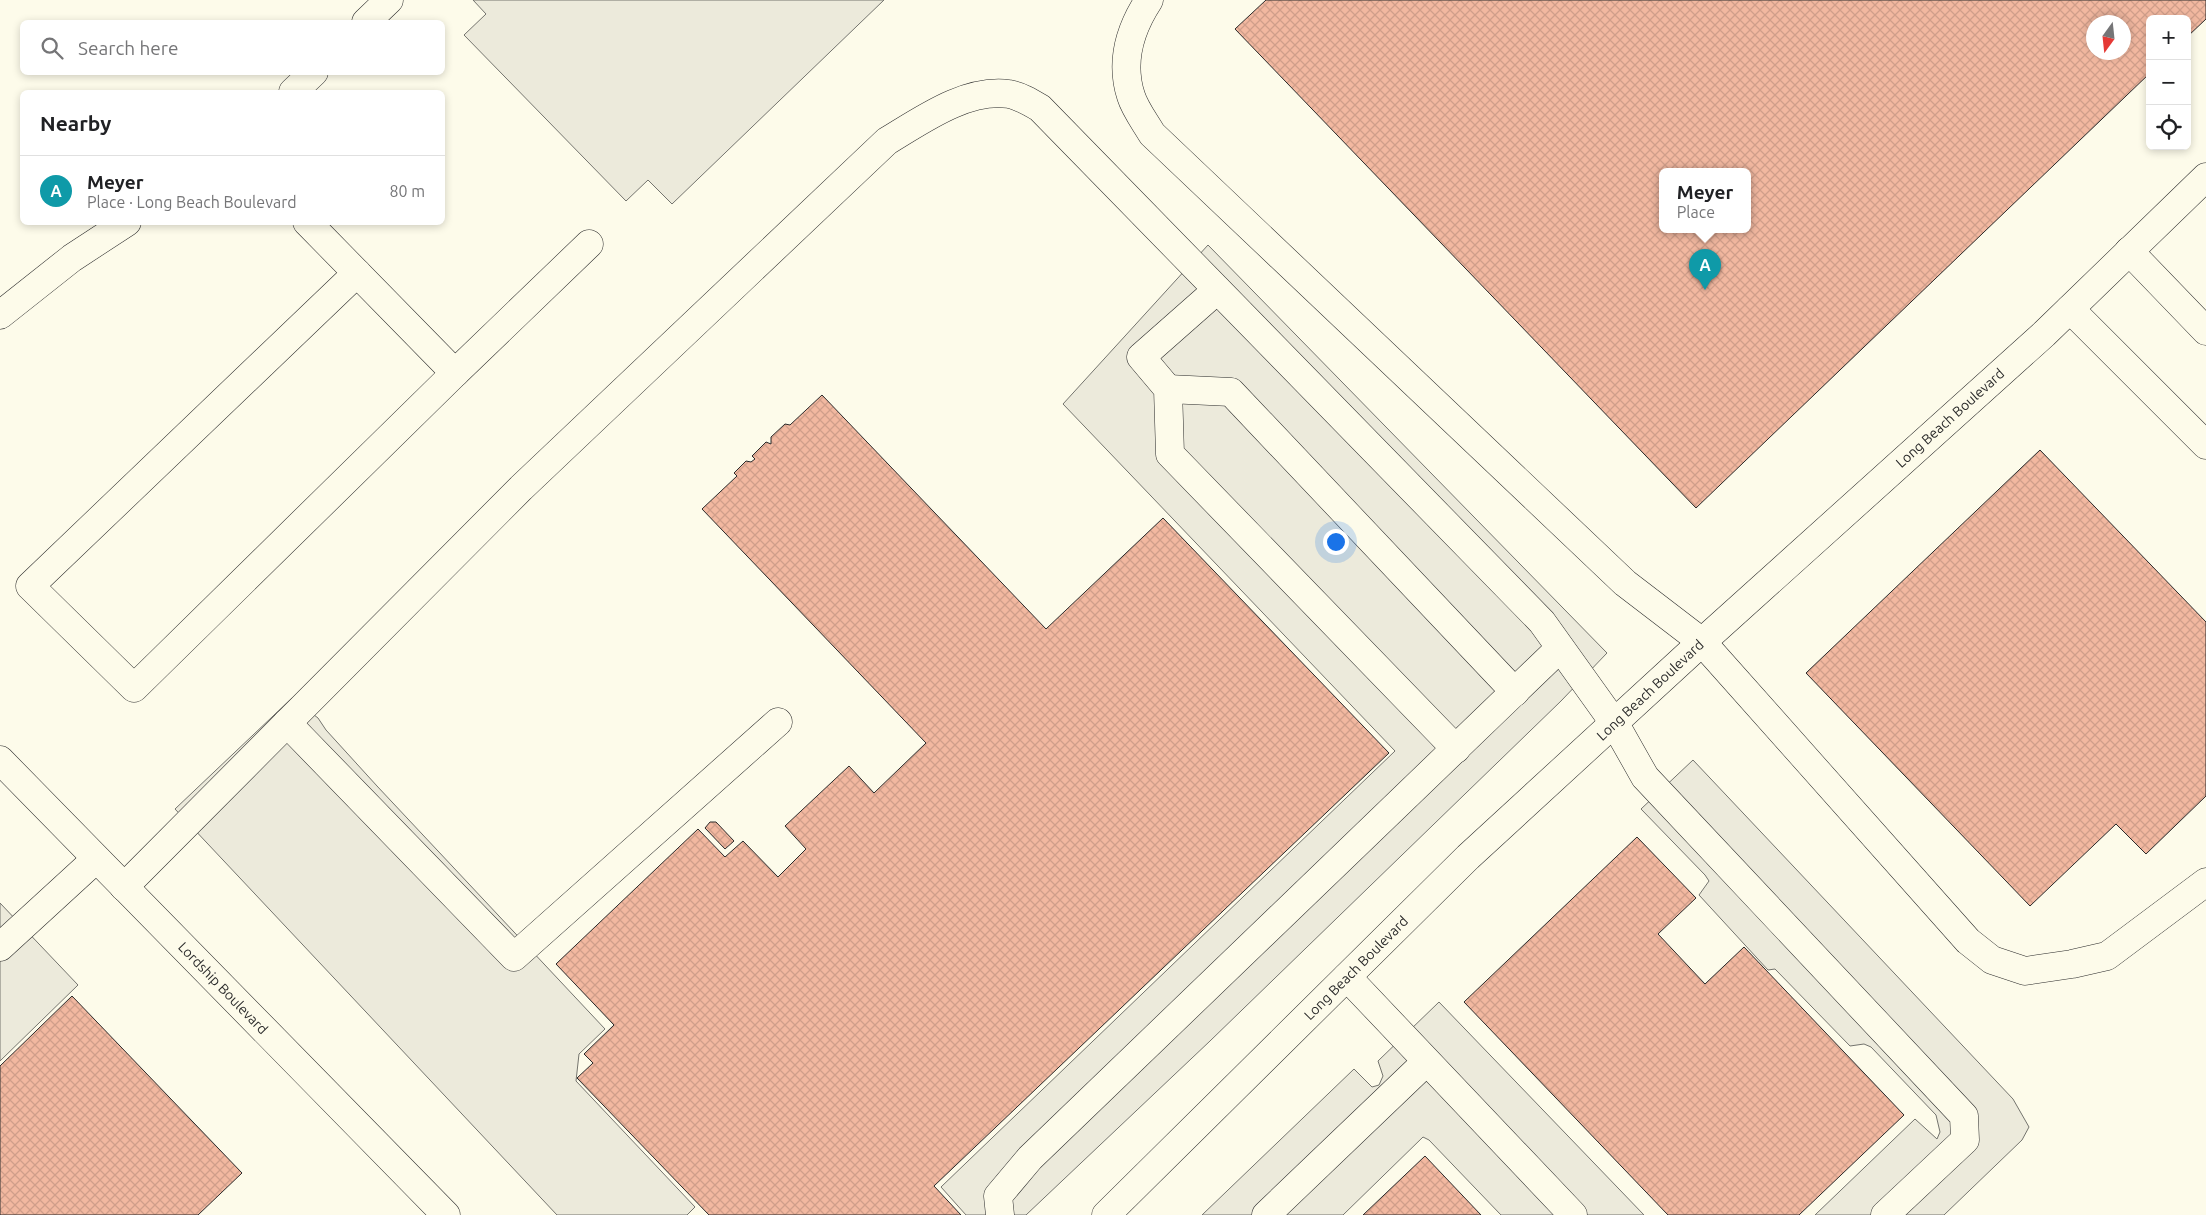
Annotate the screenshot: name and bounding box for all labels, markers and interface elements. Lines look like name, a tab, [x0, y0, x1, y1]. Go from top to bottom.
north arrow	[2086, 15, 2131, 60]
map controls	[2146, 15, 2191, 150]
button: +	[2146, 15, 2191, 60]
search box	[20, 20, 445, 75]
icon: search	[38, 34, 66, 62]
text: Search here	[78, 37, 178, 59]
button: −	[2146, 60, 2191, 105]
button: locate	[2146, 105, 2191, 150]
text: Nearby	[40, 111, 111, 135]
popup	[1659, 168, 1751, 233]
text: Meyer	[87, 171, 144, 193]
text: Meyer	[1677, 181, 1733, 203]
text: A	[50, 182, 62, 200]
text: 80 m	[389, 182, 425, 200]
text: Place · Long Beach Boulevard	[87, 193, 297, 211]
text: Place	[1677, 203, 1715, 221]
pin: A	[1689, 249, 1721, 290]
street label: Long Beach Boulevard	[1893, 365, 2007, 471]
your location	[1323, 529, 1349, 555]
street label: Long Beach Boulevard	[1593, 636, 1707, 744]
street label: Long Beach Boulevard	[1301, 913, 1411, 1023]
street label: Lordship Boulevard	[175, 939, 271, 1037]

